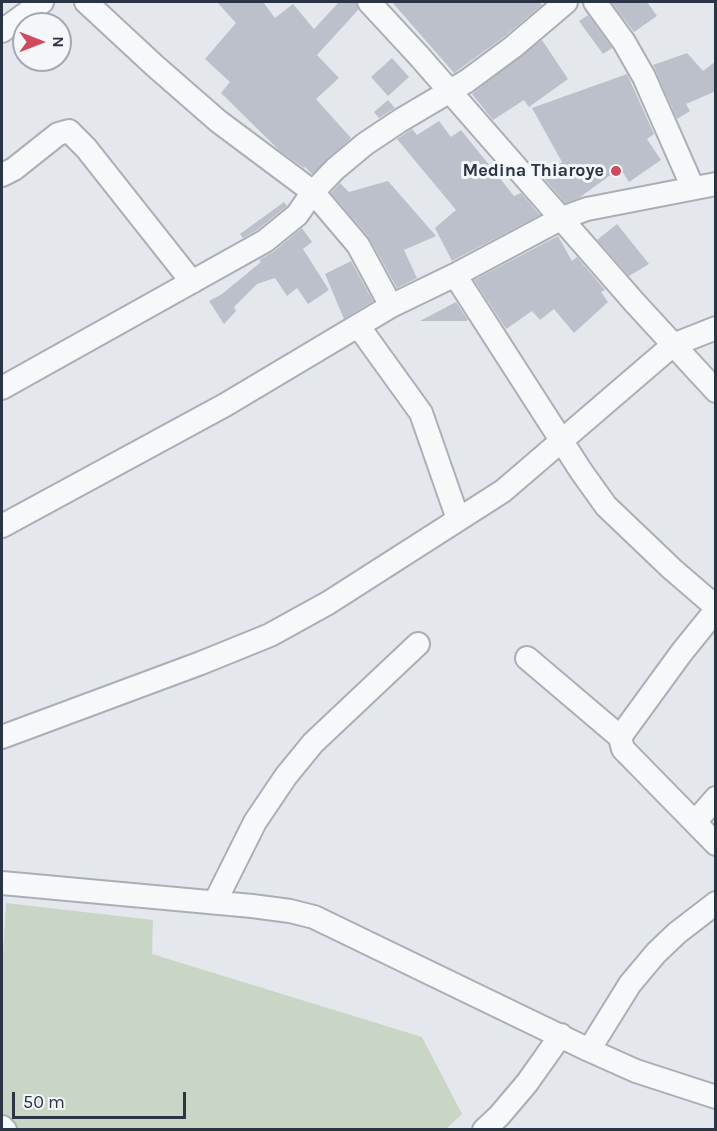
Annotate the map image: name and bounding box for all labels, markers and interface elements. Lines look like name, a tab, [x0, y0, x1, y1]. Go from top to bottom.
north arrow	[12, 12, 72, 72]
text: N	[49, 36, 68, 48]
place label: Medina Thiaroye	[462, 160, 604, 182]
marker: Medina Thiaroye	[609, 164, 623, 178]
scale bar	[15, 1080, 189, 1118]
text: 50 m	[23, 1091, 65, 1113]

